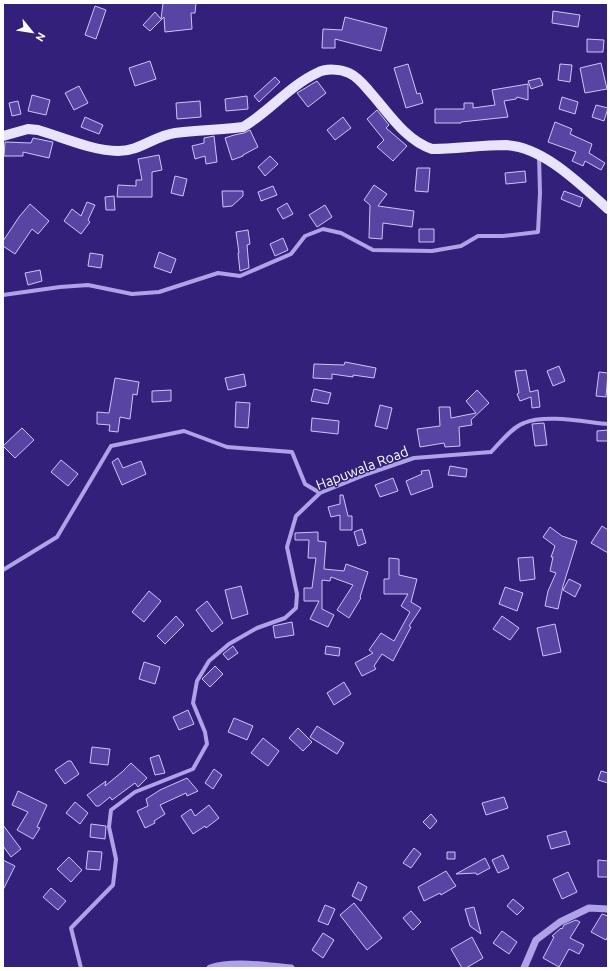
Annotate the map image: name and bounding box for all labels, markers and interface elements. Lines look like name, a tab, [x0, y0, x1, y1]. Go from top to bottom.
north arrow	[12, 12, 52, 52]
text: N	[33, 30, 48, 44]
street label: Hapuwala Road	[314, 443, 410, 493]

